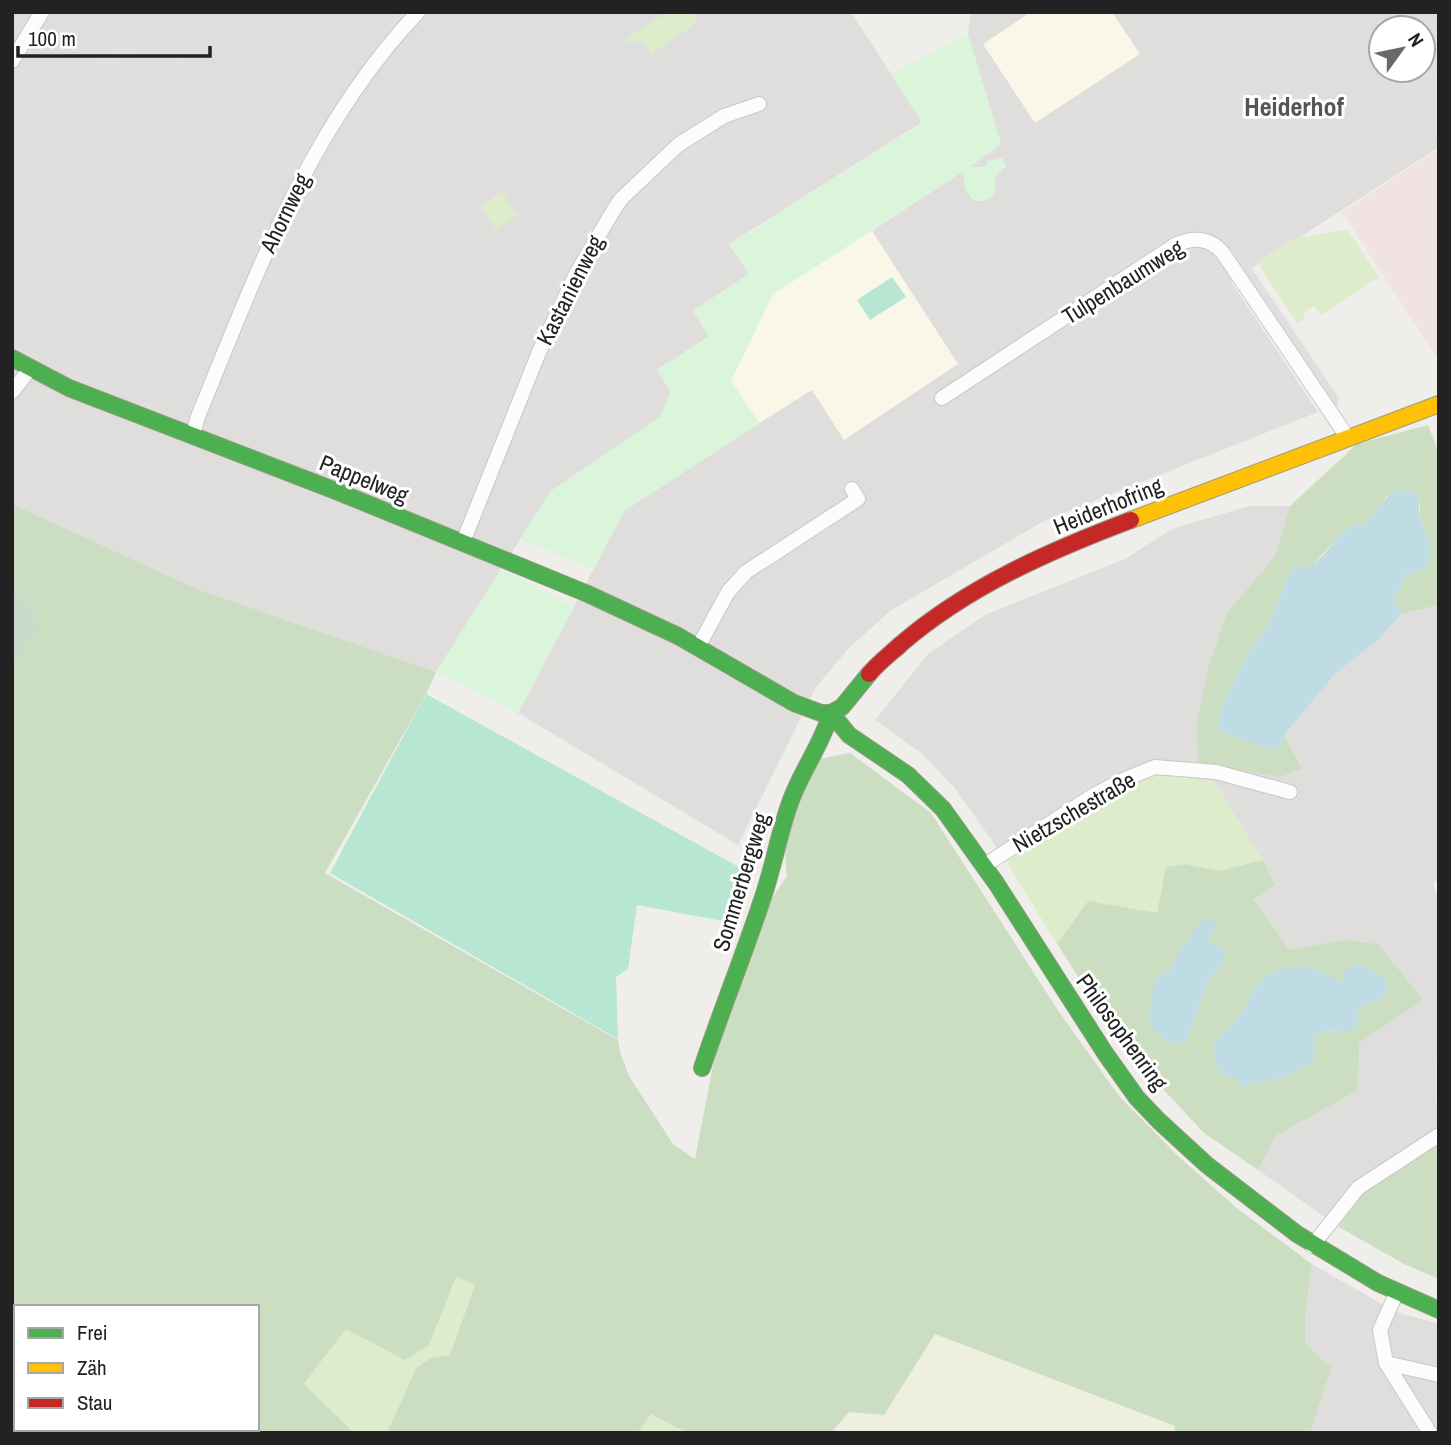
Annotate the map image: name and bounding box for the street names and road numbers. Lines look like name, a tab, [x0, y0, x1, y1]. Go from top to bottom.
street label: Ahornweg	[252, 167, 317, 259]
street label: Kastanienweg	[529, 229, 611, 350]
street label: Tulpenbaumweg	[1056, 232, 1190, 331]
street label: Pappelweg	[315, 447, 414, 511]
street label: Heiderhofring	[1049, 469, 1168, 542]
street label: Nietzschestraße	[1007, 764, 1141, 859]
street label: Sommerbergweg	[705, 808, 776, 955]
street label: Philosophenring	[1069, 967, 1176, 1097]

